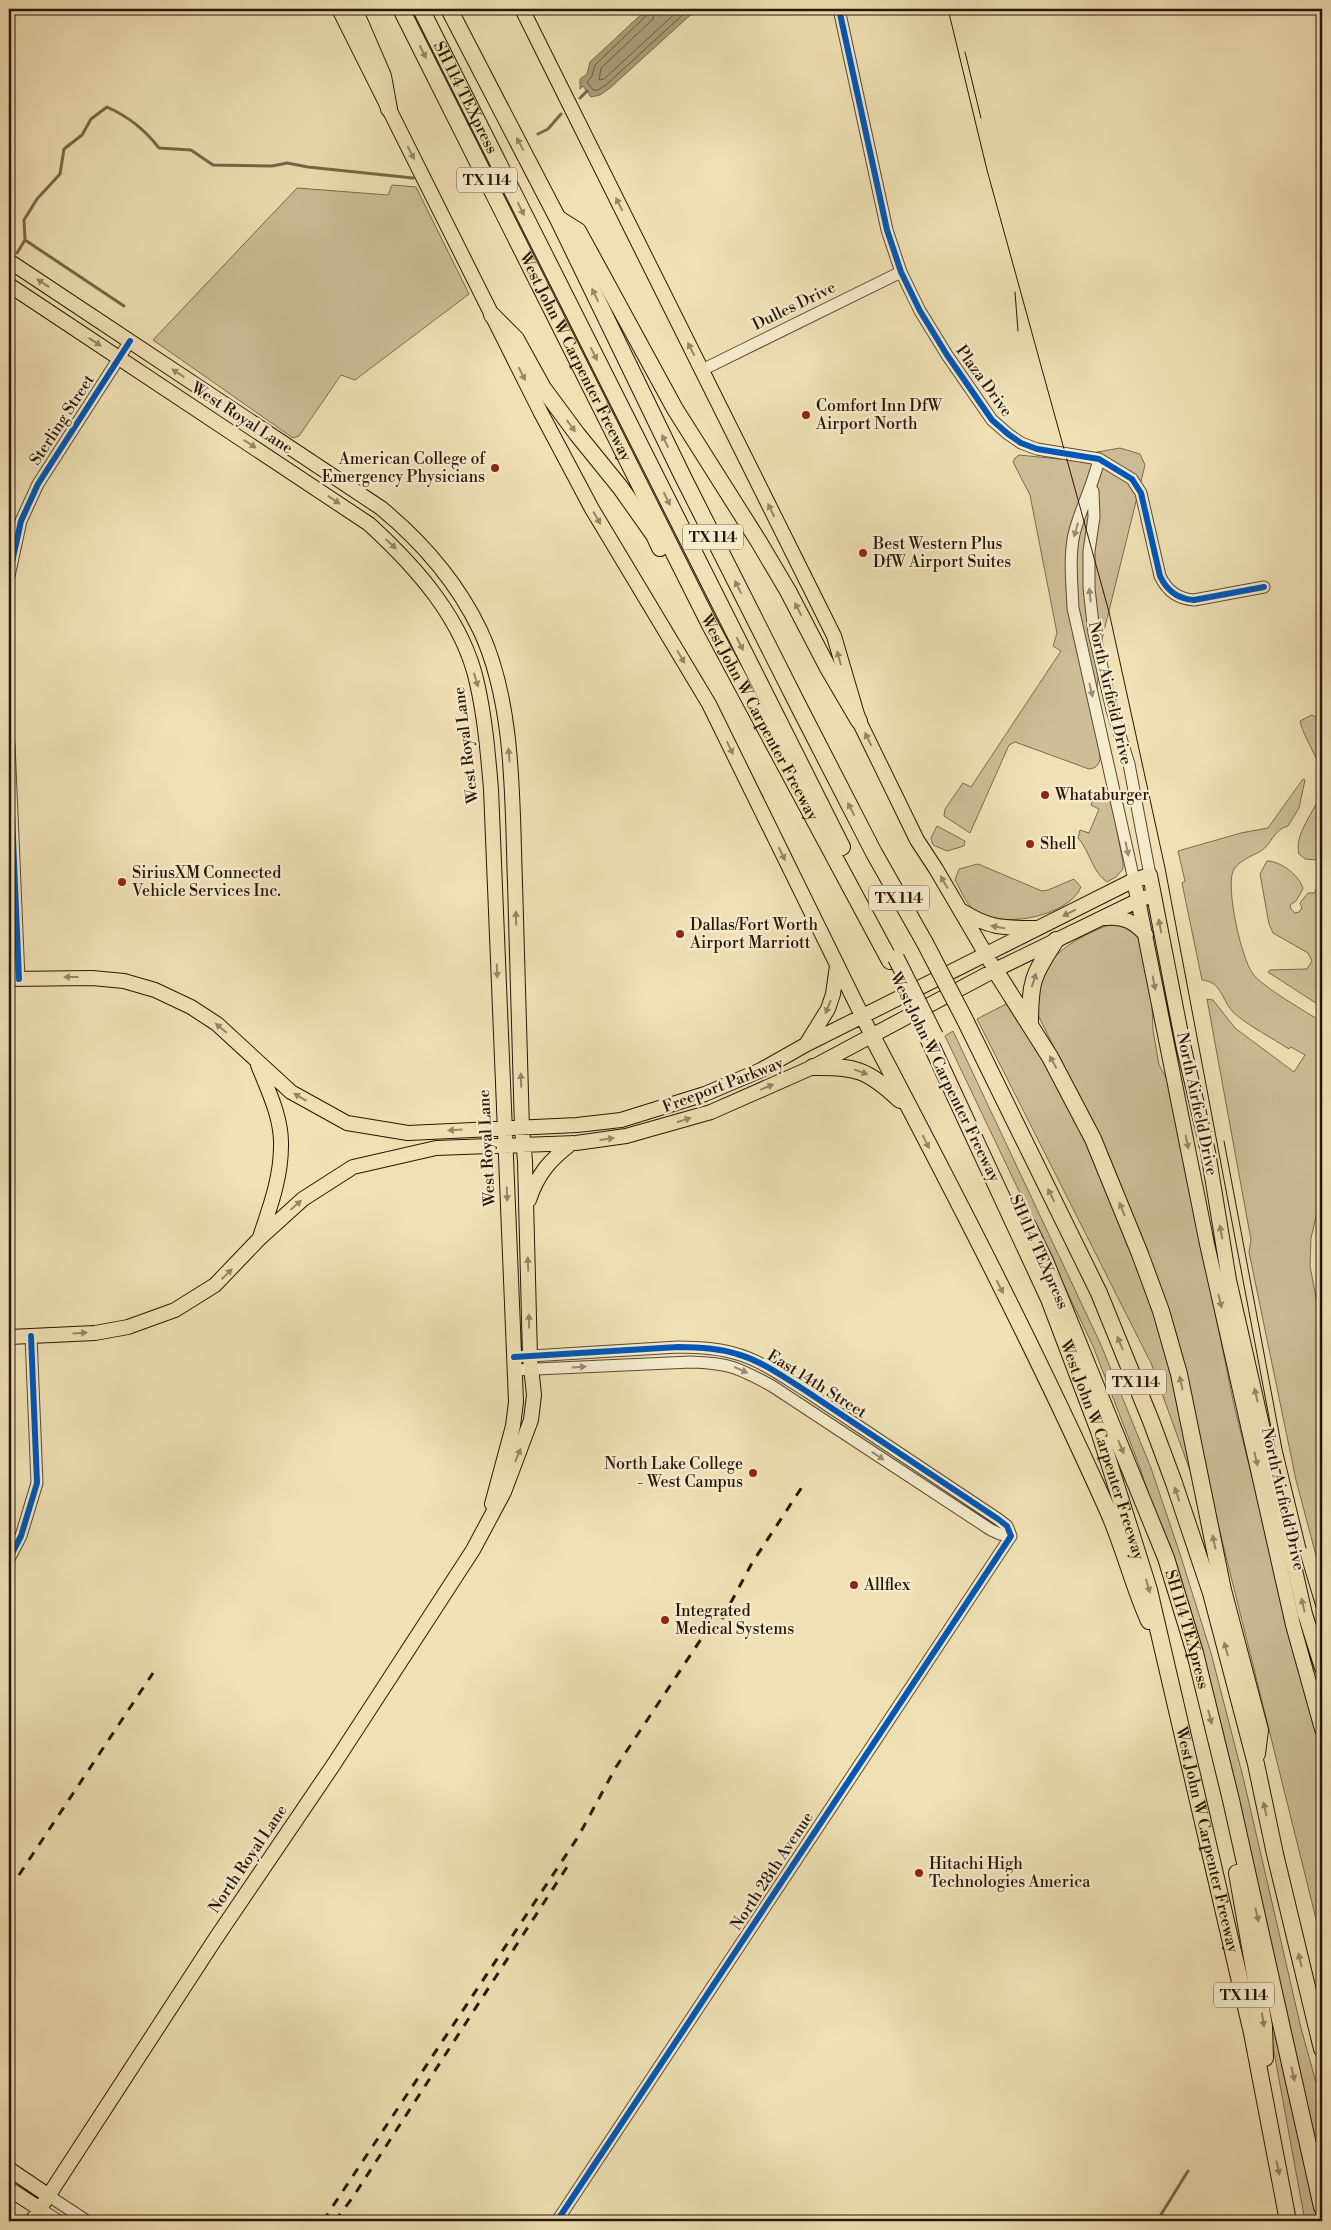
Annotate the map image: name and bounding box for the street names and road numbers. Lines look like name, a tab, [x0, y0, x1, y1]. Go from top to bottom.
street label: SH 114 TEXpress	[429, 38, 502, 157]
road number: TX 114	[457, 168, 517, 192]
street label: West John W Carpenter Freeway	[514, 248, 636, 465]
street label: Dulles Drive	[749, 277, 839, 335]
street label: Plaza Drive	[951, 341, 1017, 421]
street label: Sterling Street	[25, 371, 99, 469]
street label: West Royal Lane	[186, 377, 297, 458]
road number: TX 114	[683, 524, 743, 550]
street label: West John W Carpenter Freeway	[696, 610, 823, 824]
street label: North Airfield Drive	[1084, 620, 1136, 766]
street label: West Royal Lane	[449, 686, 483, 805]
road number: TX 114	[869, 886, 929, 910]
street label: West John W Carpenter Freeway	[885, 968, 1005, 1185]
street label: North Airfield Drive	[1172, 1030, 1222, 1178]
street label: Freeport Parkway	[660, 1053, 787, 1117]
street label: West Royal Lane	[474, 1089, 500, 1208]
street label: SH 114 TEXpress	[1005, 1192, 1073, 1312]
street label: West John W Carpenter Freeway	[1055, 1336, 1149, 1563]
street label: East 14th Street	[764, 1346, 871, 1423]
road number: TX 114	[1106, 1370, 1166, 1394]
street label: North Airfield Drive	[1257, 1426, 1309, 1572]
street label: SH 114 TEXpress	[1160, 1567, 1213, 1691]
street label: West John W Carpenter Freeway	[1171, 1724, 1243, 1955]
street label: North Royal Lane	[204, 1801, 292, 1917]
street label: North 28th Avenue	[726, 1808, 818, 1934]
road number: TX 114	[1214, 1982, 1274, 2008]

